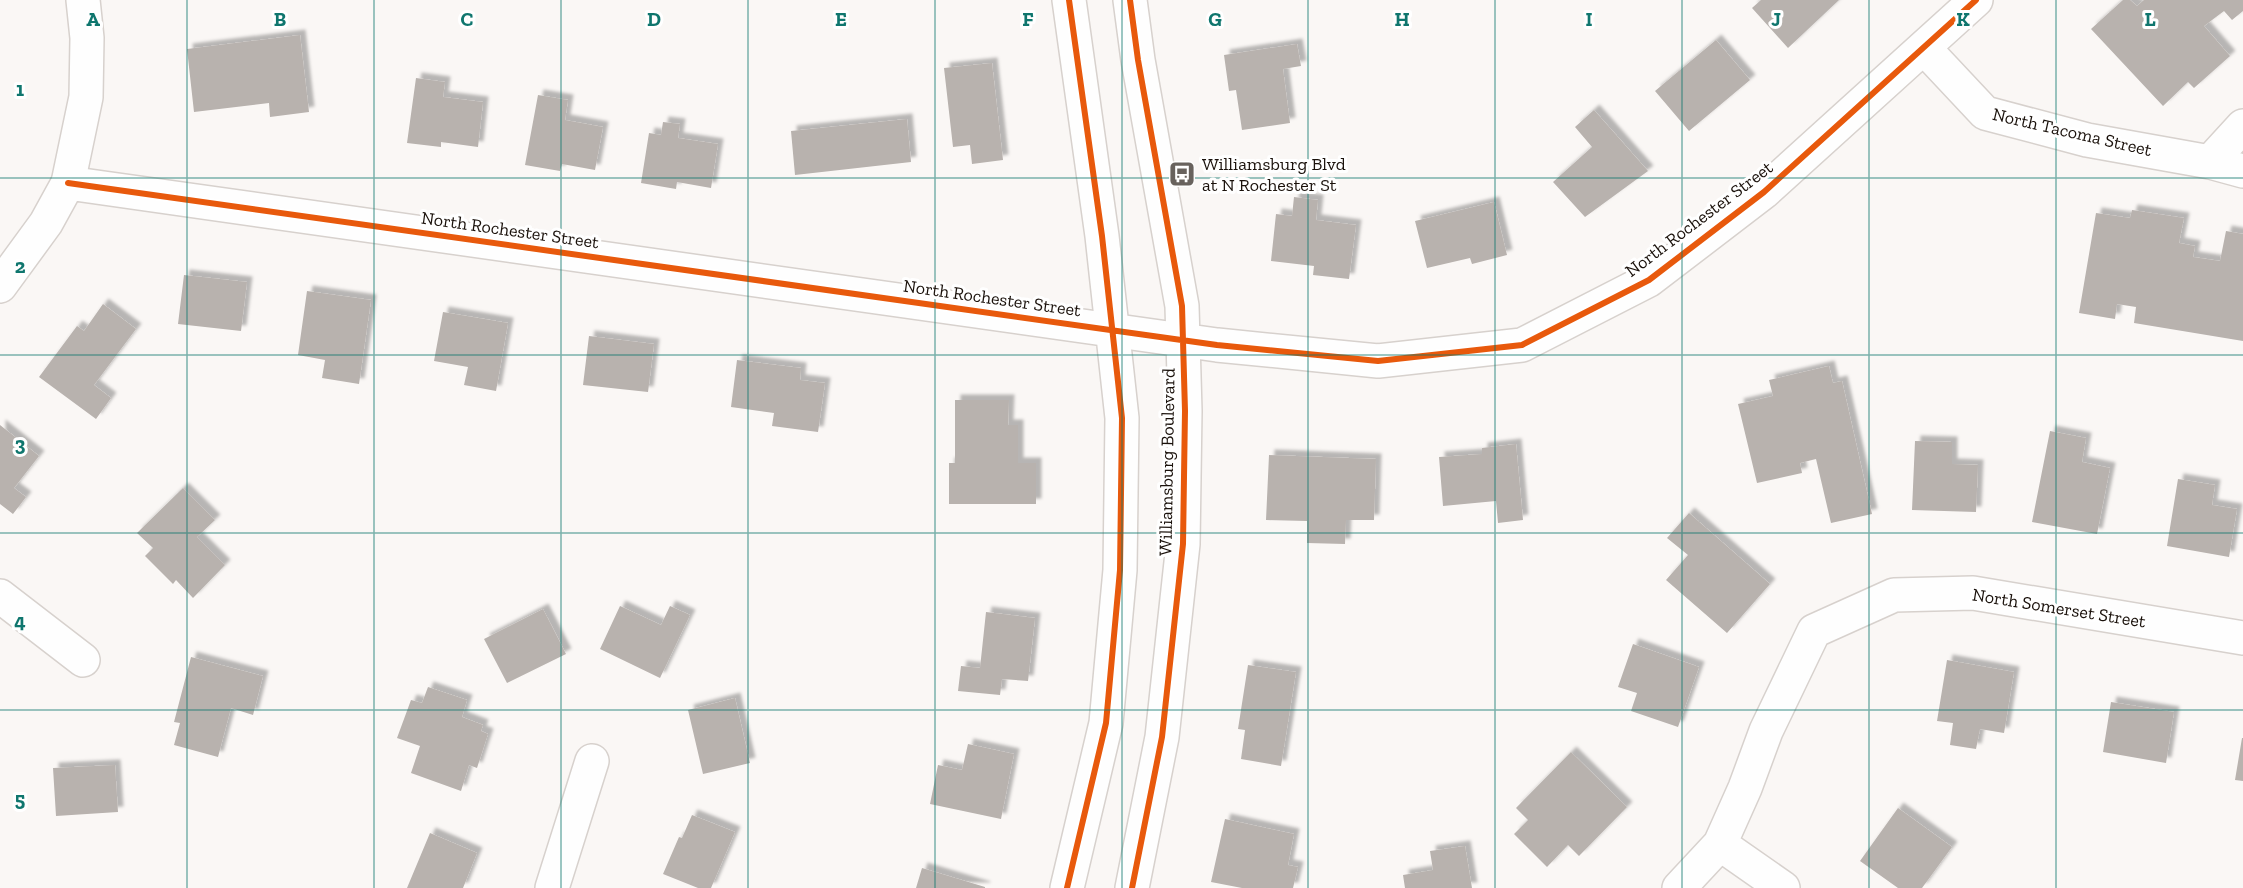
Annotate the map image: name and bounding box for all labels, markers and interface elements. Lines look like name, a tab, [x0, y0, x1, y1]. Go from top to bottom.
text: A	[86, 7, 100, 31]
text: B	[274, 7, 286, 31]
text: C	[461, 7, 474, 31]
text: D	[647, 7, 661, 31]
text: E	[835, 7, 847, 31]
text: F	[1022, 7, 1034, 31]
text: G	[1208, 7, 1222, 31]
text: H	[1394, 7, 1410, 31]
text: I	[1585, 7, 1593, 31]
text: J	[1771, 7, 1781, 31]
text: K	[1956, 7, 1970, 31]
text: L	[2144, 7, 2156, 31]
text: 1	[16, 77, 24, 101]
street label: North Tacoma Street	[1990, 103, 2154, 161]
place label: Williamsburg Blvd at N Rochester St	[1202, 153, 1346, 196]
street label: North Rochester Street	[1621, 156, 1777, 282]
bus stop icon: Williamsburg Blvd at N Rochester St	[1167, 159, 1197, 189]
street label: North Rochester Street	[420, 207, 601, 253]
text: 2	[15, 254, 26, 278]
street label: North Rochester Street	[902, 275, 1083, 321]
street label: Williamsburg Boulevard	[1154, 368, 1180, 556]
text: 3	[15, 432, 26, 456]
street label: North Somerset Street	[1971, 583, 2148, 633]
text: 4	[14, 609, 26, 633]
text: 5	[15, 787, 25, 811]

